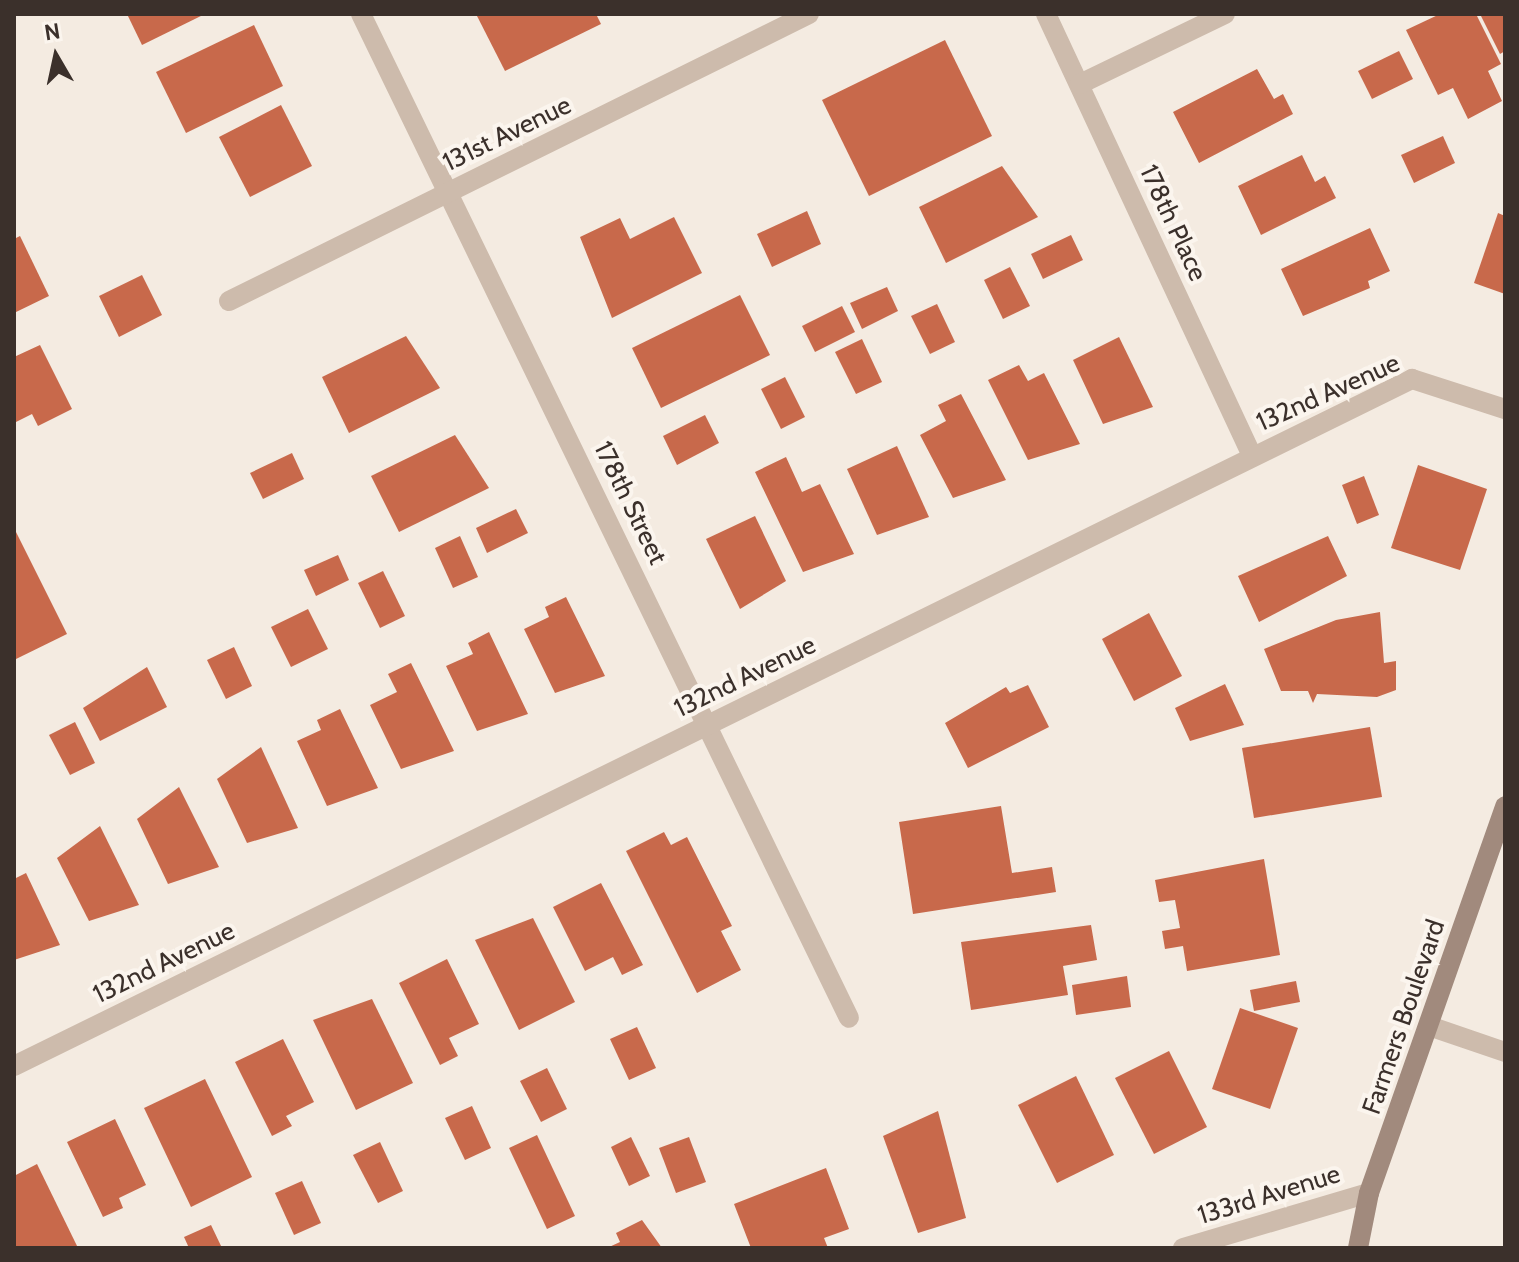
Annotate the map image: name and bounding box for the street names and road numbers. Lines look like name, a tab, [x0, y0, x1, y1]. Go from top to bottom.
street label: 131st Avenue	[438, 90, 576, 178]
street label: 178th Place	[1133, 160, 1213, 286]
street label: 132nd Avenue	[1252, 348, 1404, 438]
street label: 178th Street	[587, 436, 673, 570]
street label: 132nd Avenue	[669, 629, 821, 725]
street label: 132nd Avenue	[88, 915, 240, 1011]
street label: Farmers Boulevard	[1356, 916, 1452, 1118]
street label: 133rd Avenue	[1194, 1159, 1344, 1231]

